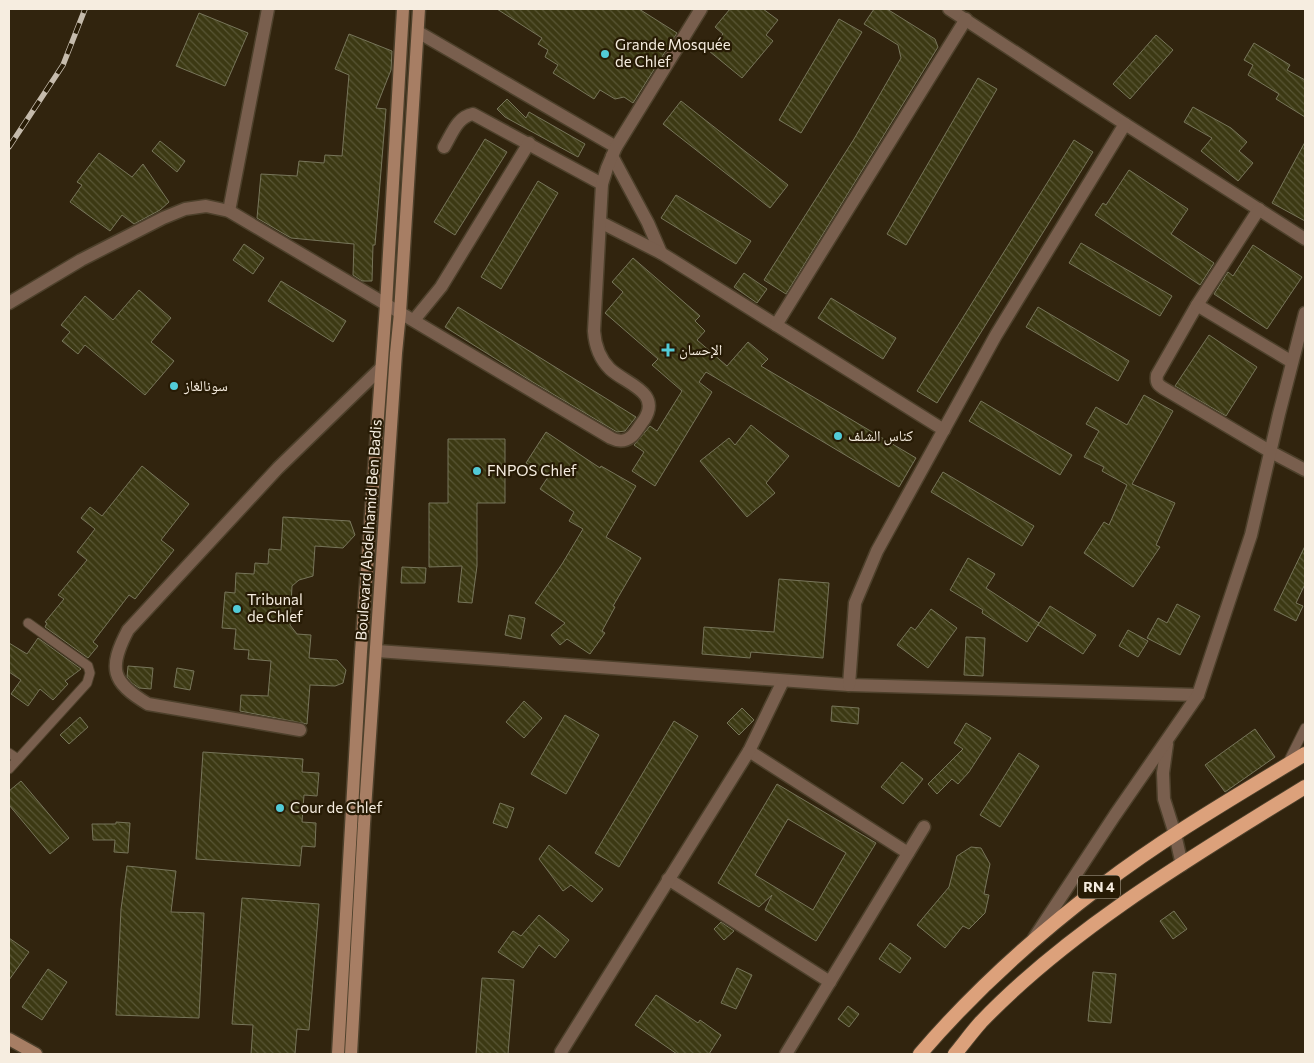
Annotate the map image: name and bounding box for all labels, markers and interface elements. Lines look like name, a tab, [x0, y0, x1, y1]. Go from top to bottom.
place label: Grande Mosquée de Chlef	[615, 35, 731, 70]
marker: Grande Mosquée de Chlef	[599, 48, 611, 60]
place label: الإحسان	[679, 340, 722, 360]
marker: الإحسان	[661, 343, 675, 357]
place label: سونالغاز	[183, 376, 228, 395]
marker: سونالغاز	[168, 380, 180, 392]
street label: Boulevard Abdelhamid Ben Badis	[351, 419, 385, 641]
place label: كناس الشلف	[848, 426, 913, 446]
marker: كناس الشلف	[832, 430, 844, 442]
place label: FNPOS Chlef	[487, 461, 577, 479]
marker: FNPOS Chlef	[471, 465, 483, 477]
place label: Tribunal de Chlef	[247, 590, 303, 625]
marker: Tribunal de Chlef	[231, 603, 243, 615]
place label: Cour de Chlef	[290, 798, 382, 816]
marker: Cour de Chlef	[274, 802, 286, 814]
road number: RN 4	[1078, 876, 1120, 899]

